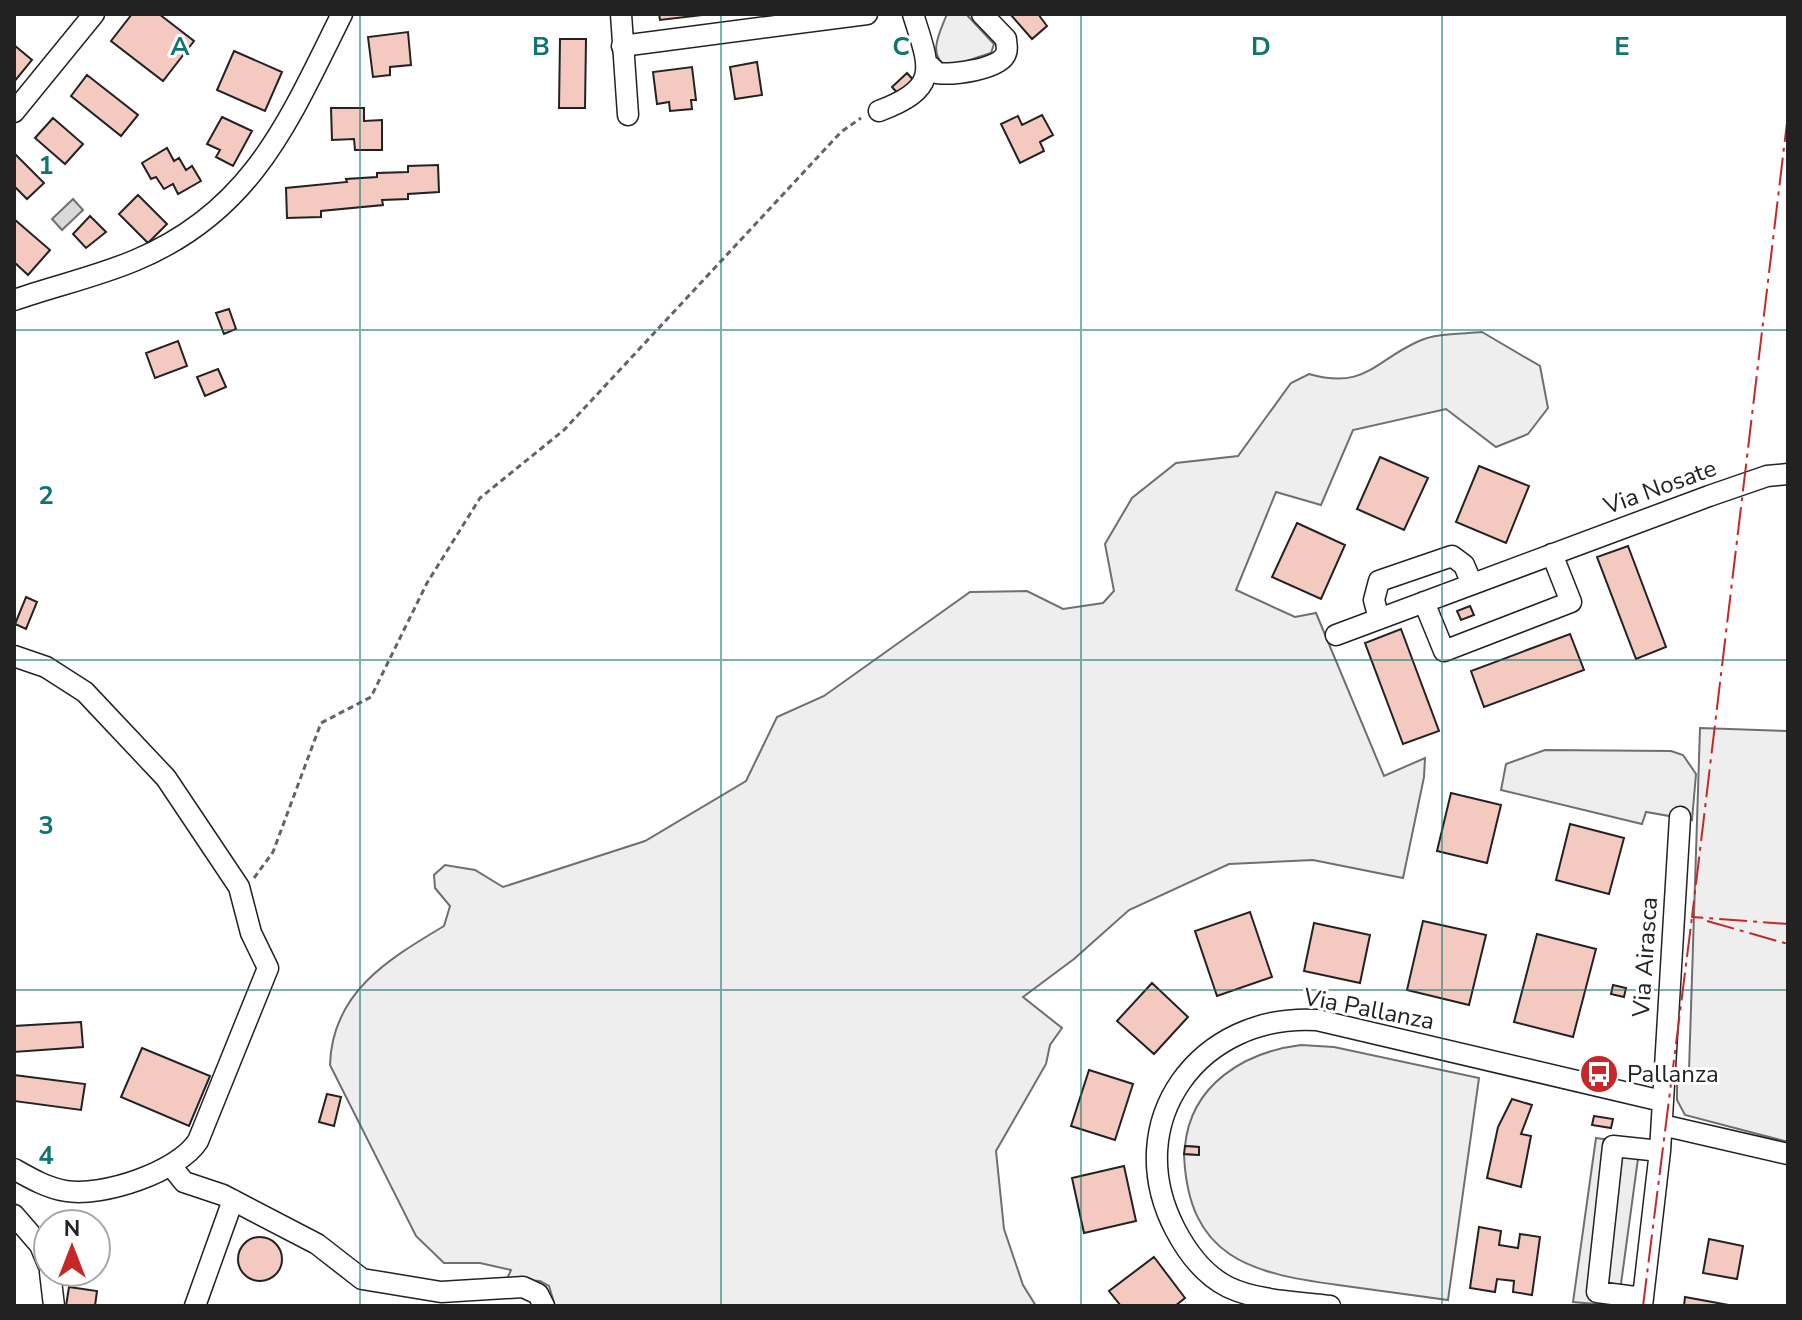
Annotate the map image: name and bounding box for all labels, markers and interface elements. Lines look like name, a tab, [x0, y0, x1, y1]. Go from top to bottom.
text: A	[170, 29, 190, 64]
text: B	[532, 29, 550, 64]
text: C	[892, 29, 910, 64]
text: D	[1251, 29, 1271, 64]
text: E	[1614, 29, 1630, 64]
text: 1	[38, 148, 54, 183]
street label: Via Nosate	[1598, 452, 1721, 522]
text: 2	[38, 478, 54, 513]
text: 3	[38, 808, 54, 843]
street label: Via Airasca	[1625, 896, 1665, 1019]
street label: Via Pallanza	[1300, 980, 1437, 1037]
bus stop icon: Pallanza	[1578, 1053, 1620, 1095]
place label: Pallanza	[1627, 1058, 1719, 1090]
text: 4	[38, 1138, 54, 1173]
north arrow	[32, 1208, 112, 1288]
text: N	[64, 1214, 80, 1244]

